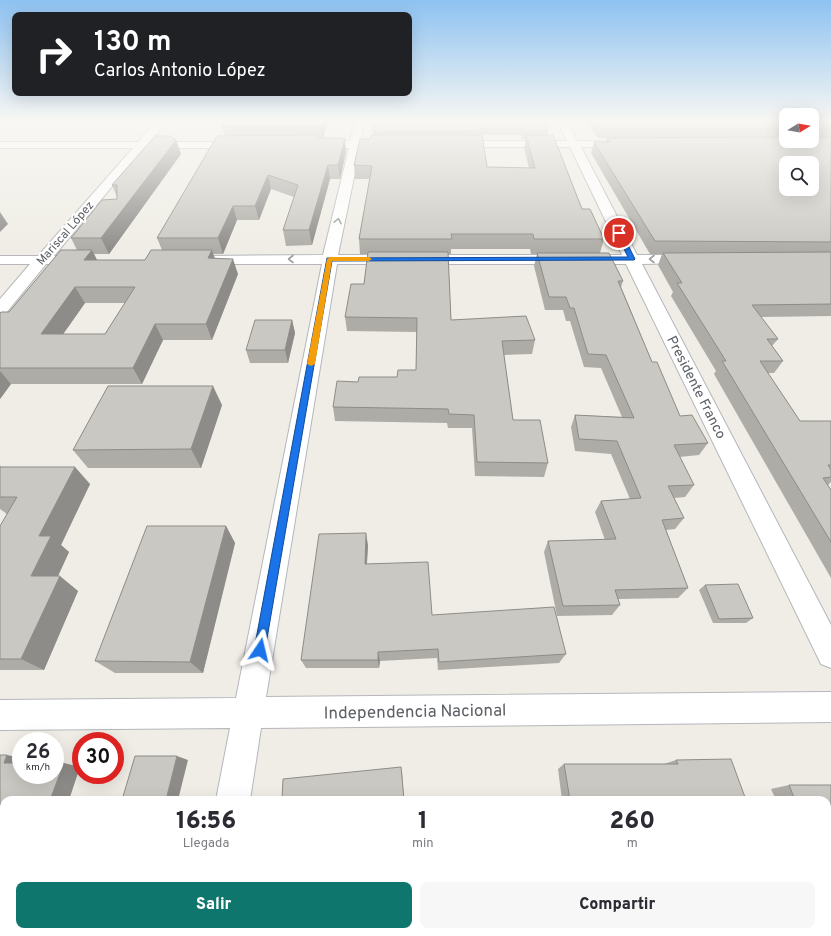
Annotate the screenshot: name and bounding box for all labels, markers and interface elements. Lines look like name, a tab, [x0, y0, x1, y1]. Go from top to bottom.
text: 130 m	[94, 25, 172, 61]
icon: right	[28, 28, 80, 80]
text: Carlos Antonio López	[94, 60, 266, 83]
north arrow	[779, 108, 819, 148]
map controls	[779, 108, 819, 196]
button: search	[779, 156, 819, 196]
street label: Mariscal López	[34, 198, 98, 269]
pin	[602, 216, 636, 250]
one-way arrow	[333, 218, 341, 224]
icon: arrive	[608, 222, 630, 244]
one-way arrow	[288, 255, 294, 263]
one-way arrow	[649, 255, 655, 263]
street label: Presidente Franco	[662, 333, 729, 442]
position arrow	[239, 629, 281, 671]
street label: Independencia Nacional	[323, 700, 507, 726]
speed limit sign: 30	[72, 732, 124, 784]
text: 26	[26, 740, 50, 766]
text: km/h	[26, 761, 50, 774]
text: 16:56	[176, 807, 236, 837]
text: 1	[418, 807, 428, 837]
text: 260	[610, 807, 655, 837]
text: Llegada	[183, 836, 229, 852]
text: min	[412, 836, 434, 852]
text: m	[627, 836, 638, 852]
button: Salir	[16, 882, 412, 928]
button: Compartir	[420, 882, 815, 928]

